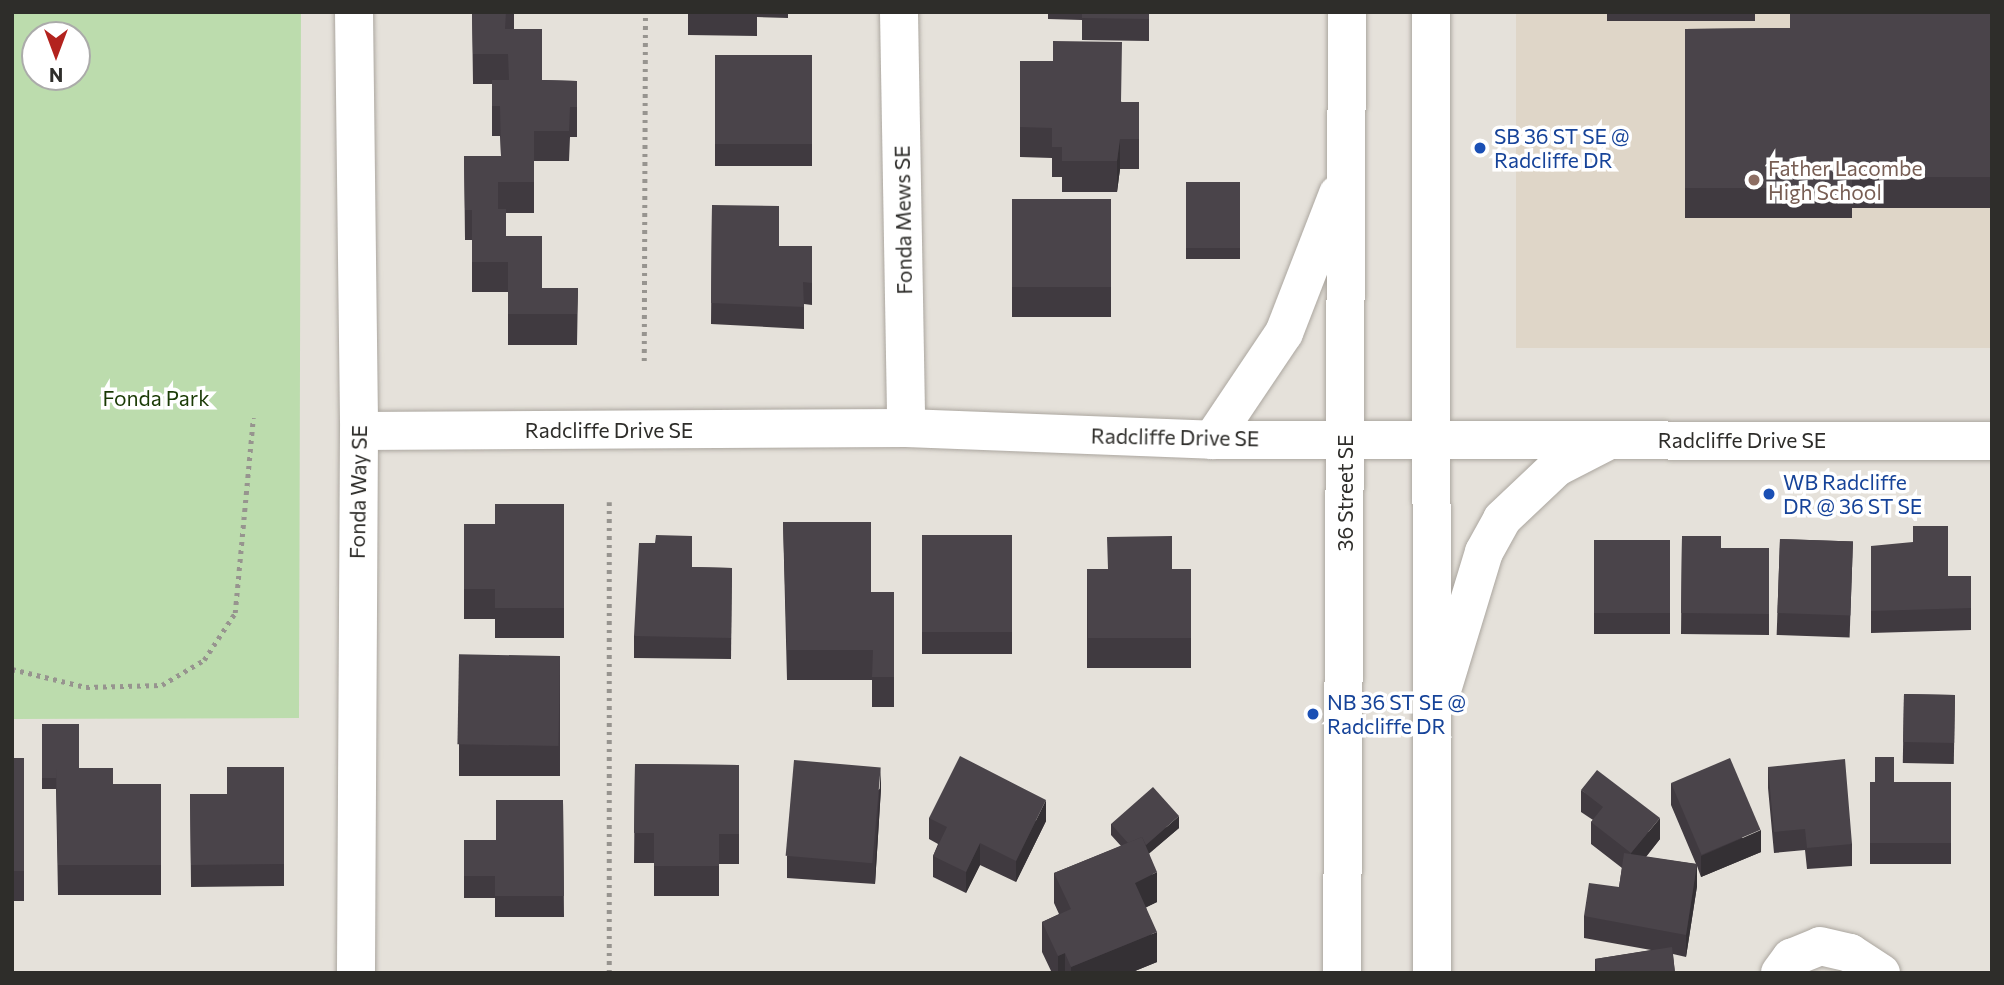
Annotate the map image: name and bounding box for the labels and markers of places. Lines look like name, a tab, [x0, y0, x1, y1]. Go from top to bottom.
place label: SB 36 ST SE @ Radcliffe DR	[1494, 123, 1630, 173]
marker: SB 36 ST SE @ Radcliffe DR	[1472, 140, 1488, 156]
place label: Father Lacombe High School	[1768, 155, 1922, 205]
marker: Father Lacombe High School	[1746, 172, 1762, 188]
place label: WB Radcliffe DR @ 36 ST SE	[1783, 469, 1922, 519]
marker: WB Radcliffe DR @ 36 ST SE	[1761, 486, 1777, 502]
place label: NB 36 ST SE @ Radcliffe DR	[1327, 689, 1466, 739]
marker: NB 36 ST SE @ Radcliffe DR	[1305, 706, 1321, 722]

